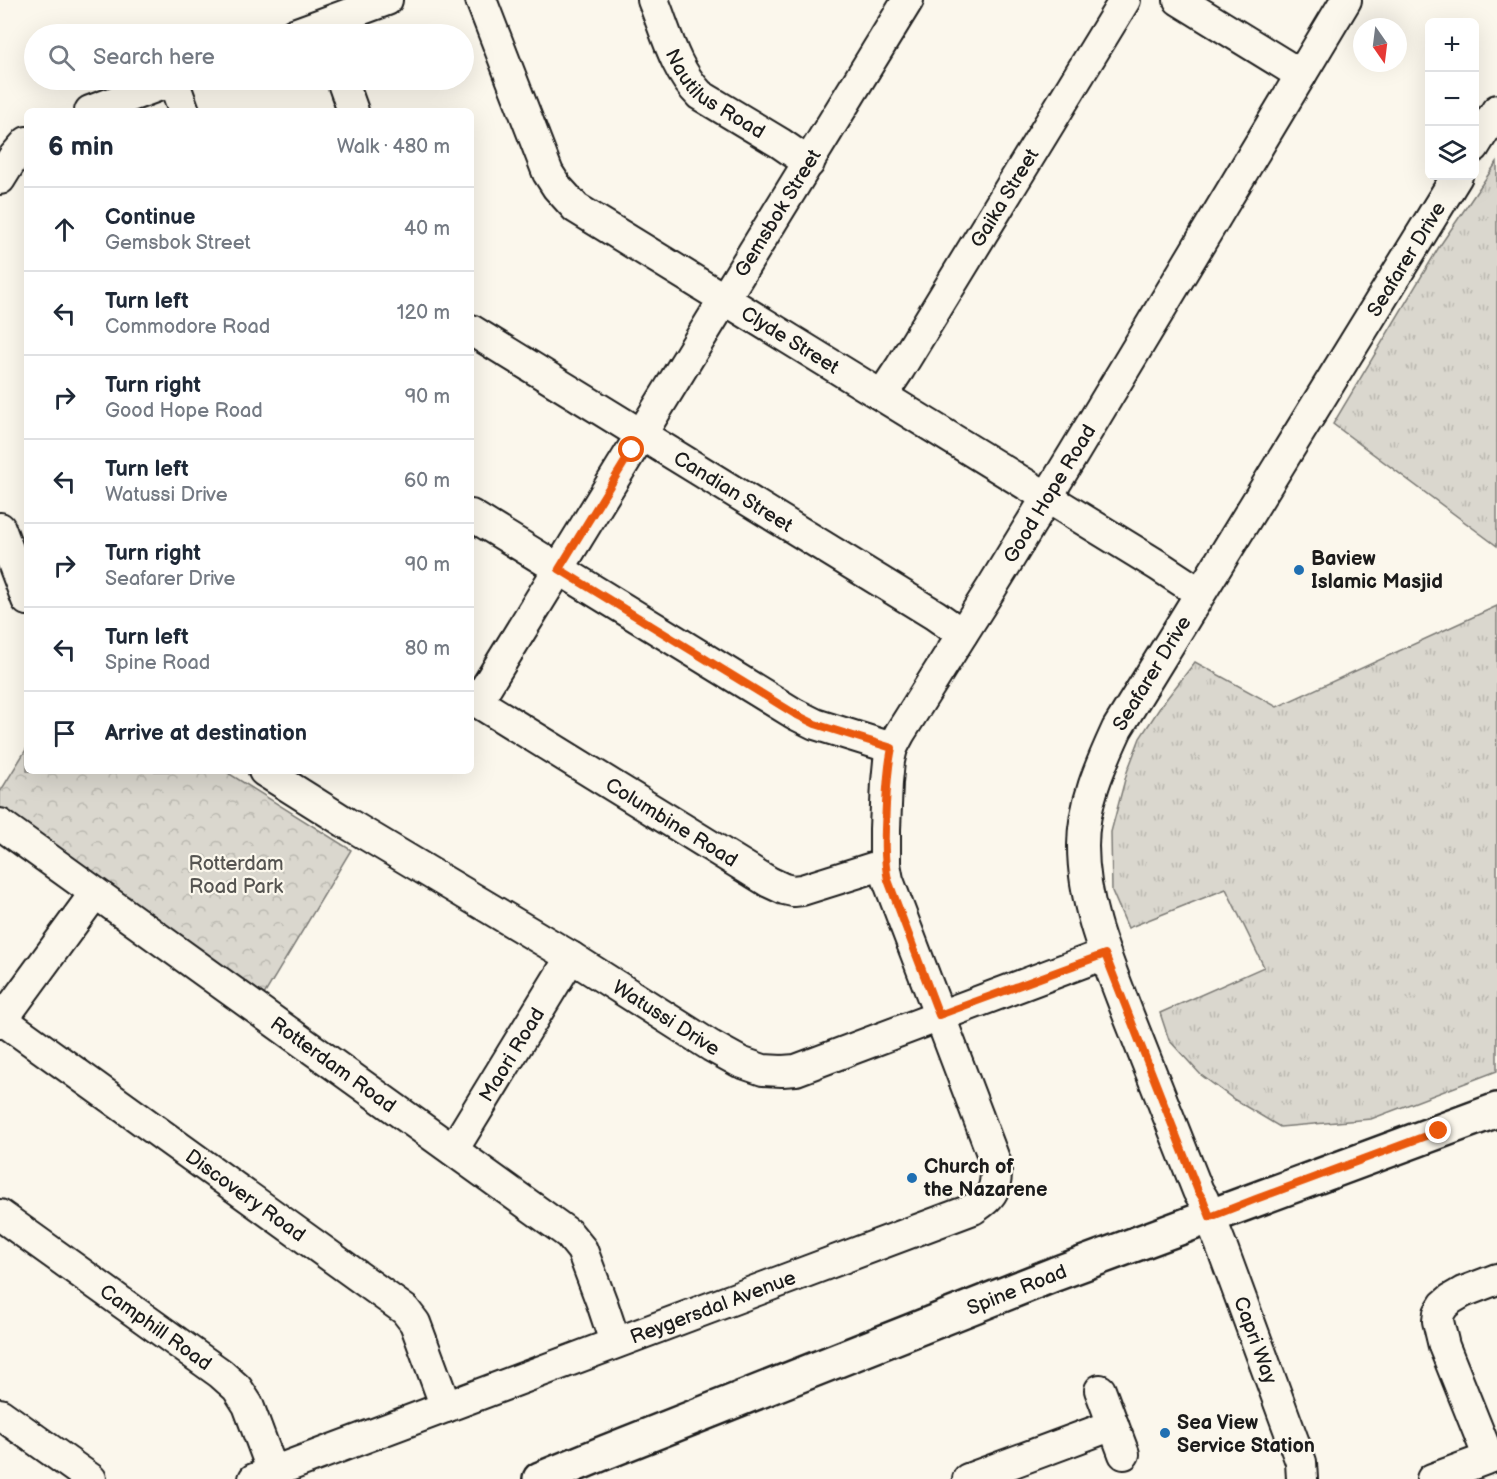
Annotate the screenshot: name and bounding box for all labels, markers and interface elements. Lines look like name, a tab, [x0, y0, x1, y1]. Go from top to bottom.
north arrow	[1353, 18, 1407, 72]
map controls	[1425, 18, 1479, 180]
button: +	[1425, 18, 1479, 72]
search box	[24, 24, 474, 90]
icon: search	[45, 41, 78, 74]
text: Search here	[93, 44, 215, 71]
street label: Nautilus Road	[660, 45, 769, 144]
button: −	[1425, 72, 1479, 126]
button: layers	[1425, 126, 1479, 180]
text: 6 min	[48, 132, 114, 163]
text: Walk · 480 m	[337, 135, 450, 159]
street label: Gaika Street	[966, 144, 1044, 252]
street label: Gemsbok Street	[730, 145, 827, 282]
street label: Seafarer Drive	[1362, 198, 1451, 321]
text: Continue	[105, 204, 195, 231]
icon: ahead	[48, 213, 81, 246]
text: 40 m	[404, 217, 450, 241]
text: Gemsbok Street	[105, 231, 251, 255]
text: Turn left	[105, 288, 189, 315]
icon: left	[48, 297, 81, 330]
text: 120 m	[397, 301, 450, 325]
street label: Clyde Street	[736, 301, 843, 380]
text: Commodore Road	[105, 315, 270, 339]
text: Turn right	[105, 372, 201, 399]
icon: right	[48, 381, 81, 414]
text: 90 m	[405, 385, 450, 409]
text: Good Hope Road	[105, 399, 263, 423]
street label: Good Hope Road	[999, 420, 1101, 568]
route start	[618, 436, 644, 462]
street label: Candian Street	[669, 446, 797, 538]
text: Turn left	[105, 456, 189, 483]
icon: left	[48, 465, 81, 498]
text: 60 m	[404, 469, 450, 493]
text: Watussi Drive	[105, 483, 228, 507]
text: Turn right	[105, 540, 201, 567]
place label: Baview Islamic Masjid	[1311, 547, 1443, 594]
icon: right	[48, 549, 81, 582]
text: 90 m	[405, 553, 450, 577]
marker: Baview Islamic Masjid	[1292, 563, 1306, 577]
text: Seafarer Drive	[105, 567, 235, 591]
street label: Seafarer Drive	[1108, 612, 1197, 735]
text: Turn left	[105, 624, 189, 651]
icon: left	[48, 633, 81, 666]
text: 80 m	[405, 637, 450, 661]
text: Spine Road	[105, 651, 210, 675]
icon: arrive	[48, 717, 81, 750]
text: Arrive at destination	[105, 720, 307, 747]
street label: Columbine Road	[601, 773, 742, 873]
park label: Rotterdam Road Park	[188, 852, 284, 899]
street label: Watussi Drive	[608, 975, 724, 1062]
street label: Maori Road	[474, 1004, 550, 1106]
street label: Rotterdam Road	[265, 1012, 400, 1118]
route end	[1425, 1117, 1451, 1143]
street label: Discovery Road	[181, 1145, 310, 1247]
place label: Church of the Nazarene	[923, 1155, 1048, 1202]
marker: Church of the Nazarene	[905, 1171, 919, 1185]
street label: Spine Road	[964, 1260, 1070, 1321]
street label: Reygersdal Avenue	[627, 1266, 799, 1350]
street label: Camphill Road	[95, 1280, 216, 1376]
street label: Capri Way	[1228, 1293, 1282, 1387]
place label: Sea View Service Station	[1177, 1411, 1315, 1458]
marker: Sea View Service Station	[1158, 1426, 1172, 1440]

